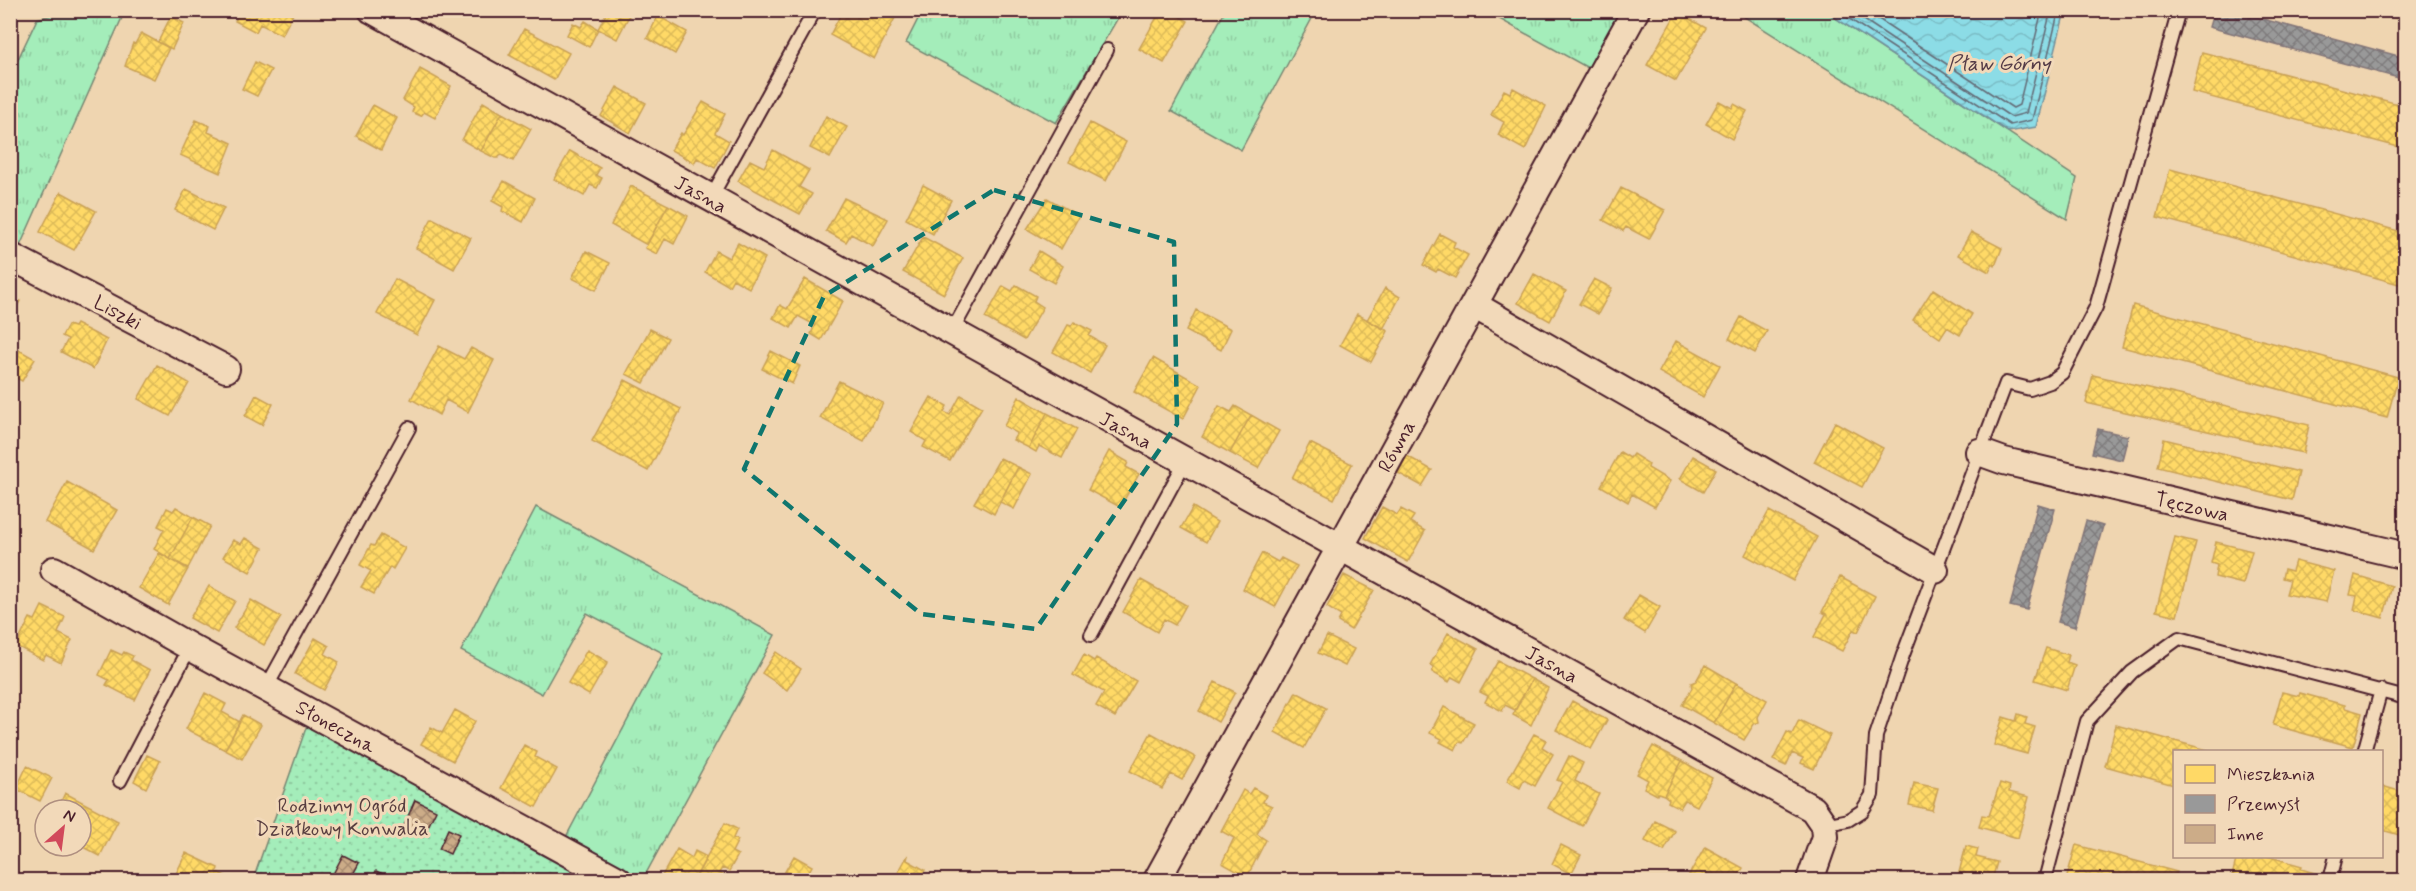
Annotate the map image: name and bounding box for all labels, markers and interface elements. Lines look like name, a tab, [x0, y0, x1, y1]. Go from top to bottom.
water label: Pław Górny	[1948, 50, 2052, 78]
street label: Jasna	[669, 170, 731, 221]
street label: Liszki	[89, 290, 146, 337]
street label: Jasna	[1094, 406, 1156, 457]
street label: Równa	[1372, 416, 1423, 478]
street label: Tęczowa	[2152, 486, 2231, 529]
street label: Jasna	[1520, 640, 1582, 691]
street label: Słoneczna	[291, 694, 381, 761]
legend	[2173, 750, 2383, 858]
text: Mieszkania	[2227, 763, 2315, 787]
park label: Rodzinny Ogród Działkowy Konwalia	[256, 793, 428, 843]
text: Przemysł	[2227, 793, 2301, 817]
north arrow	[33, 798, 93, 858]
text: N	[60, 804, 79, 828]
text: Inne	[2227, 823, 2264, 847]

